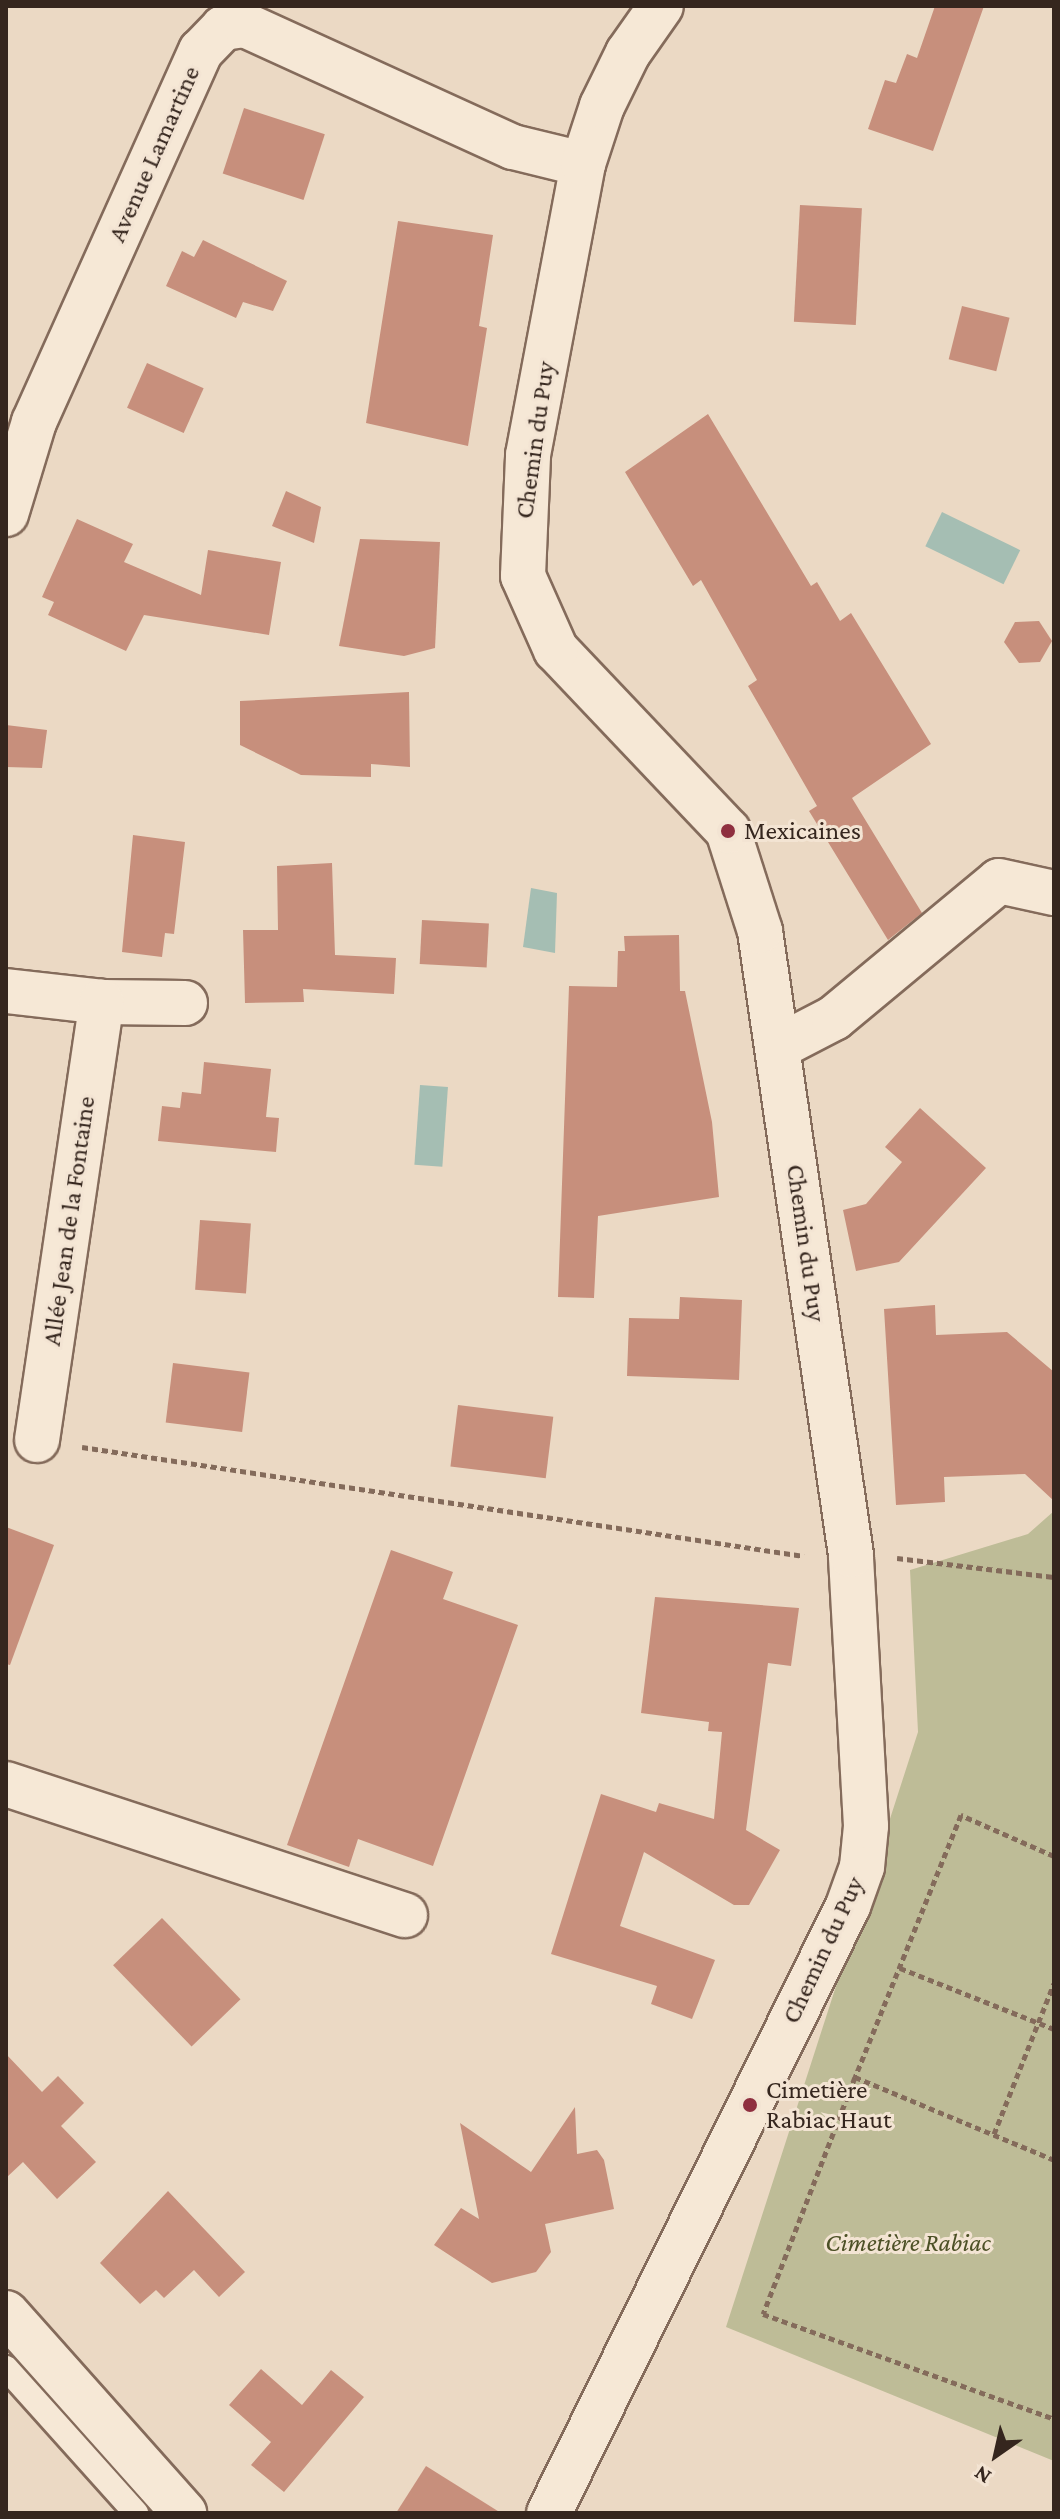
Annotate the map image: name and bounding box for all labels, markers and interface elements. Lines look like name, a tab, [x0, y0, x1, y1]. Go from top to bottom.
street label: Avenue Lamartine	[101, 61, 207, 247]
street label: Chemin du Puy	[509, 359, 561, 521]
place label: Mexicaines	[744, 815, 861, 847]
marker: Mexicaines	[719, 822, 737, 840]
street label: Allée Jean de la Fontaine	[36, 1094, 102, 1348]
street label: Chemin du Puy	[780, 1162, 832, 1324]
street label: Chemin du Puy	[775, 1872, 871, 2028]
place label: Cimetière Rabiac Haut	[766, 2074, 892, 2136]
marker: Cimetière Rabiac Haut	[741, 2096, 759, 2114]
park label: Cimetière Rabiac	[825, 2227, 991, 2259]
north arrow	[956, 2415, 1036, 2495]
text: N	[969, 2461, 996, 2490]

